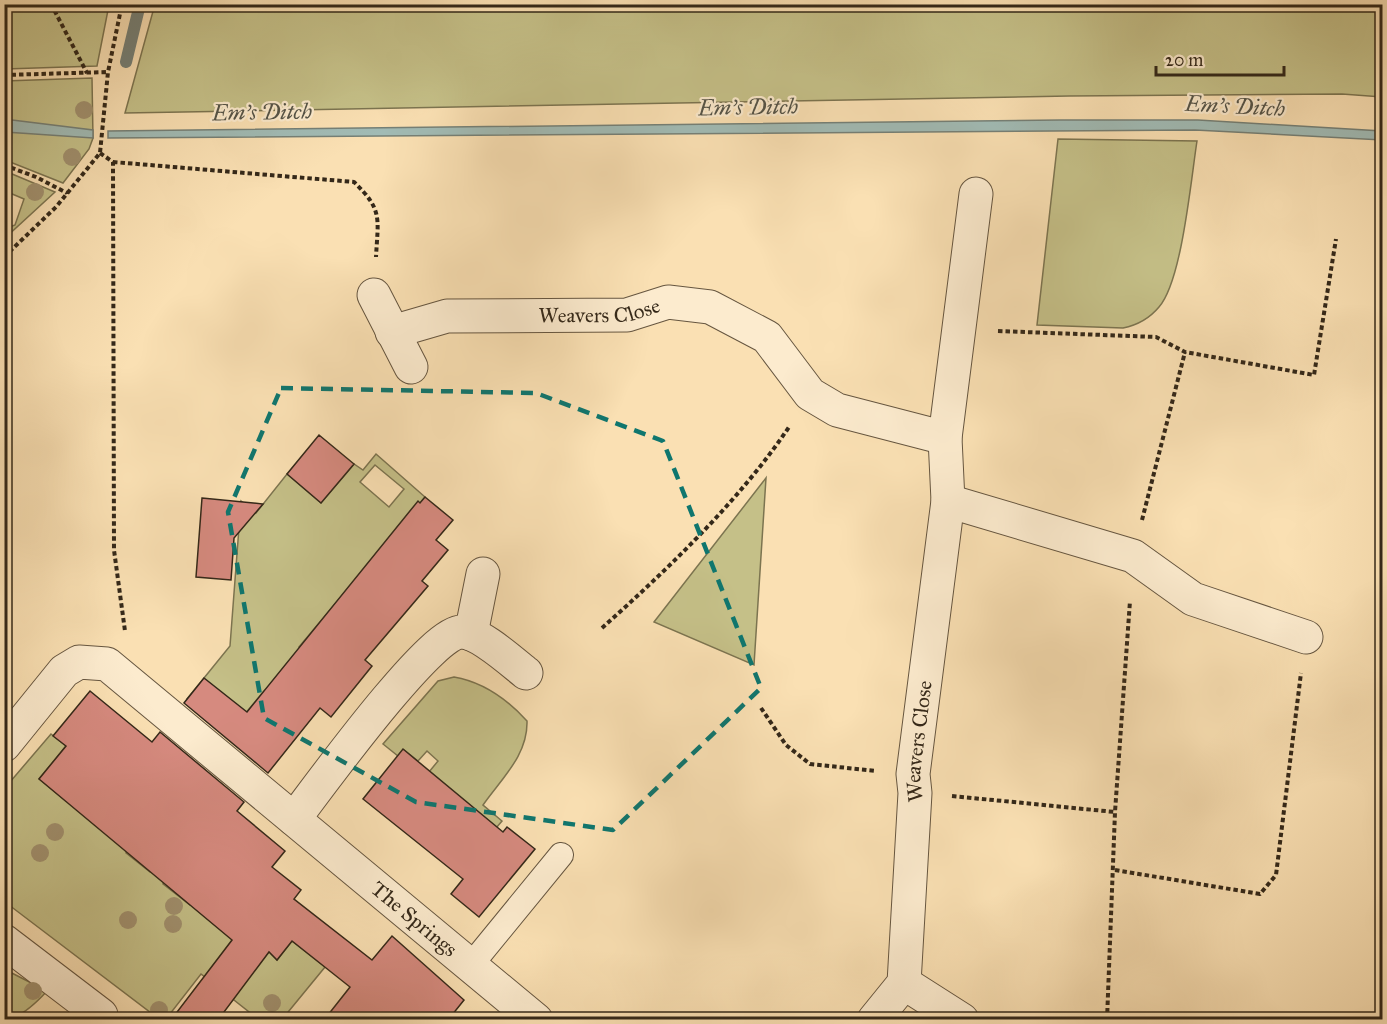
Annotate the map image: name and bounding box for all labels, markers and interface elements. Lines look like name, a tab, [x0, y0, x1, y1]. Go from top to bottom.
scale bar	[1156, 39, 1284, 77]
text: 20 m	[1165, 49, 1203, 71]
water label: Em's Ditch	[1183, 90, 1286, 122]
water label: Em's Ditch	[697, 93, 799, 121]
water label: Em's Ditch	[211, 98, 313, 126]
street label: Weavers Close	[539, 292, 663, 328]
street label: Weavers Close	[900, 679, 938, 803]
street label: The Springs	[366, 876, 463, 962]

